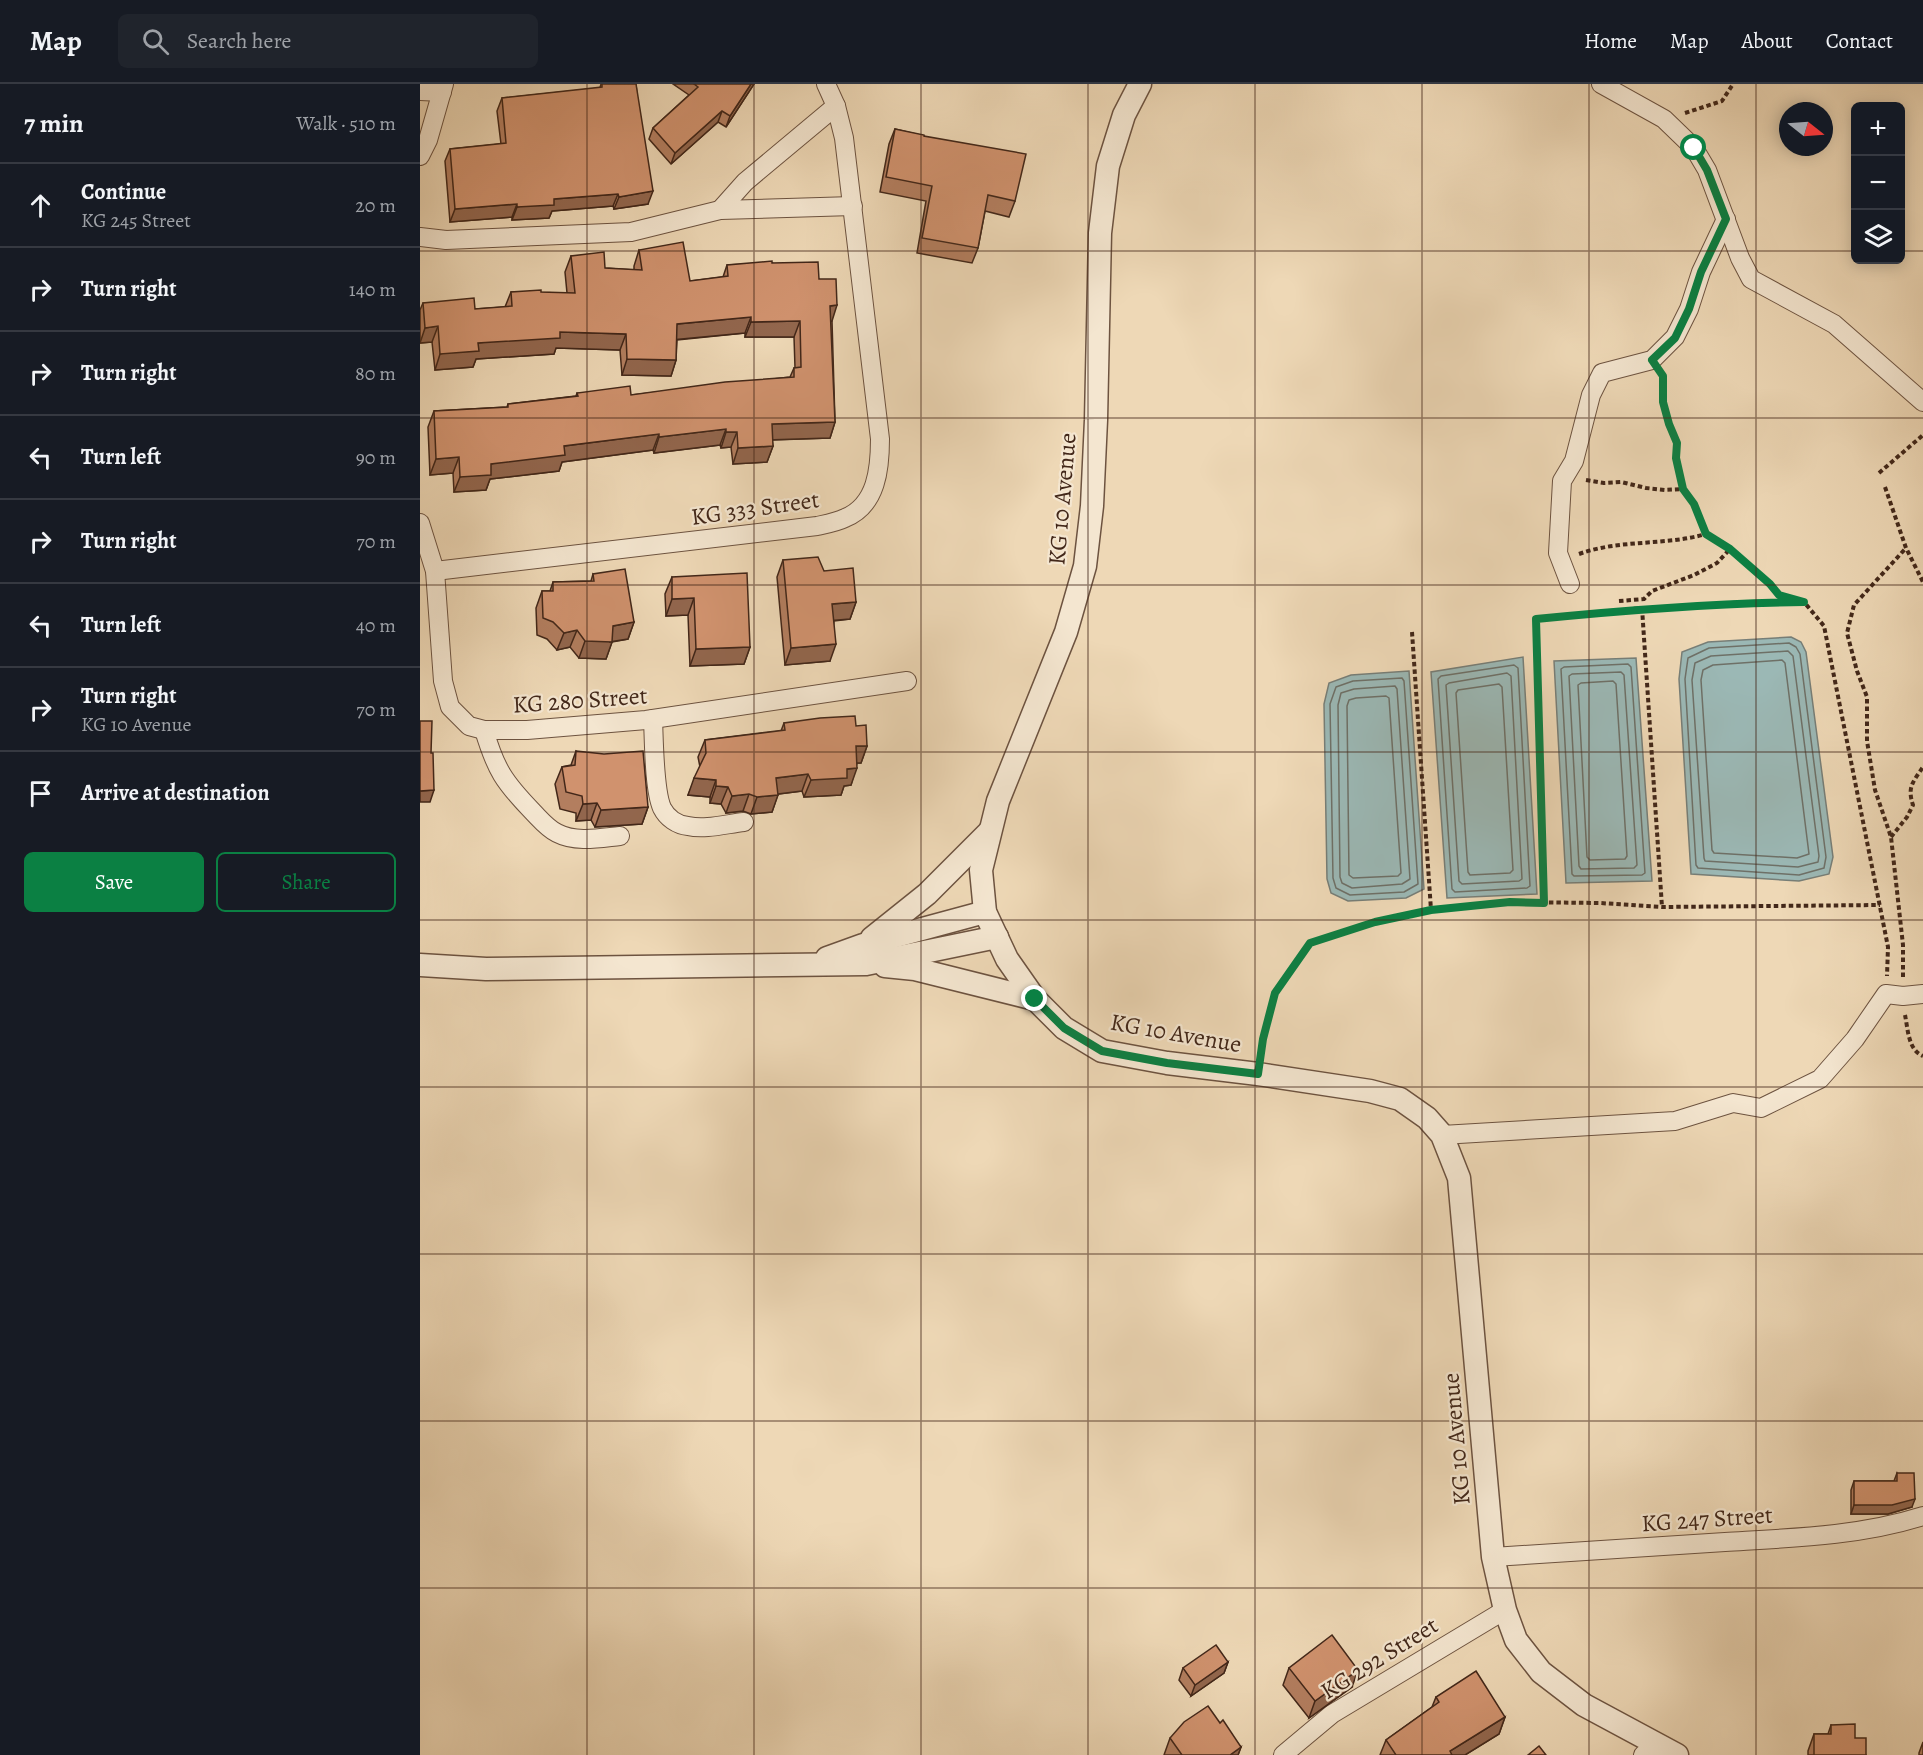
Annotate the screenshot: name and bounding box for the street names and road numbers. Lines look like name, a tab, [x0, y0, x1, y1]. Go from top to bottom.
street label: KG 10 Avenue	[1040, 432, 1084, 566]
street label: KG 333 Street	[689, 483, 821, 533]
street label: KG 280 Street	[512, 679, 649, 721]
street label: KG 10 Avenue	[1108, 1006, 1244, 1060]
street label: KG 10 Avenue	[1434, 1372, 1478, 1506]
street label: KG 247 Street	[1640, 1498, 1774, 1540]
street label: KG 292 Street	[1314, 1609, 1444, 1707]

